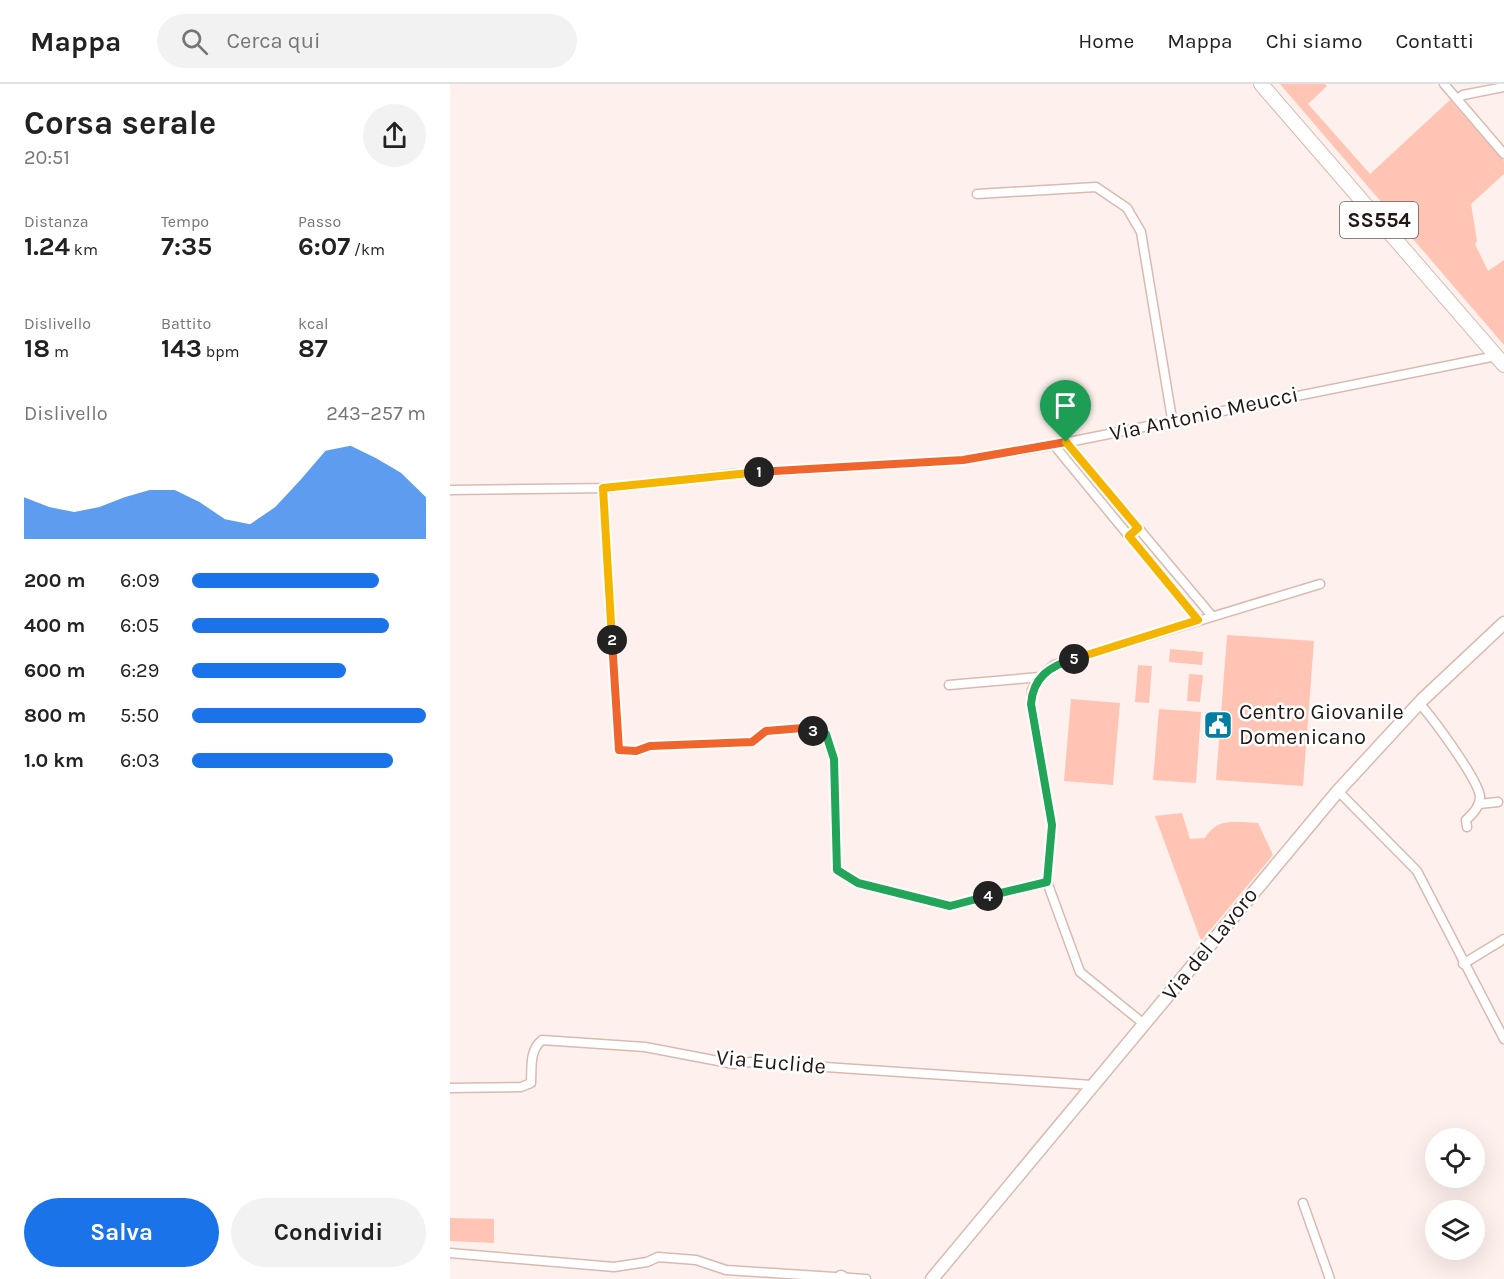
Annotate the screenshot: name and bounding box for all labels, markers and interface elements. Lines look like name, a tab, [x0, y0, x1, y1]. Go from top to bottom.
search box	[157, 14, 577, 68]
text: Mappa	[30, 25, 121, 58]
icon: search	[178, 25, 211, 58]
text: Cerca qui	[226, 28, 321, 54]
text: Home	[1078, 29, 1134, 53]
text: Mappa	[1167, 29, 1233, 53]
text: Chi siamo	[1266, 29, 1362, 53]
text: Contatti	[1395, 29, 1474, 53]
text: Corsa serale	[24, 104, 216, 142]
button: share	[363, 104, 426, 167]
text: 20:51	[24, 146, 70, 169]
road number: SS554	[1340, 202, 1418, 238]
text: Distanza	[24, 212, 89, 231]
text: Tempo	[161, 212, 209, 231]
text: Passo	[298, 212, 341, 231]
text: 1.24	[24, 231, 70, 262]
text: 7:35	[161, 231, 212, 262]
text: 6:07	[298, 231, 350, 262]
text: km	[70, 240, 98, 259]
text: /km	[350, 240, 385, 259]
text: Dislivello	[24, 314, 91, 333]
text: Battito	[161, 314, 211, 333]
text: kcal	[298, 314, 329, 333]
text: 18	[24, 333, 50, 364]
text: 143	[161, 333, 202, 364]
text: 87	[298, 333, 328, 364]
text: m	[50, 342, 69, 361]
text: bpm	[202, 342, 240, 361]
pin	[1040, 380, 1091, 442]
street label: Via Antonio Meucci	[1107, 381, 1301, 447]
icon: arrive	[1049, 389, 1082, 422]
text: Dislivello	[24, 402, 108, 425]
text: 243–257 m	[326, 402, 426, 425]
pin: 1	[744, 457, 774, 487]
text: 1	[756, 462, 762, 481]
text: 200 m	[24, 569, 85, 592]
text: 6:09	[120, 569, 160, 592]
text: 400 m	[24, 614, 85, 637]
text: 6:05	[120, 614, 159, 637]
pin: 2	[597, 625, 627, 655]
text: 2	[607, 630, 617, 649]
pin: 5	[1059, 644, 1089, 674]
text: 5	[1069, 649, 1079, 668]
text: 600 m	[24, 659, 85, 682]
text: 6:29	[120, 659, 159, 682]
place label: Centro Giovanile Domenicano	[1239, 699, 1404, 750]
text: 800 m	[24, 704, 86, 727]
text: 5:50	[120, 704, 159, 727]
public building icon: Centro Giovanile Domenicano	[1202, 709, 1234, 741]
pin: 3	[798, 716, 828, 746]
text: 3	[808, 721, 818, 740]
text: 1.0 km	[24, 749, 84, 772]
text: 6:03	[120, 749, 160, 772]
pin: 4	[973, 881, 1003, 911]
street label: Via del Lavoro	[1157, 882, 1263, 1006]
text: 4	[983, 886, 993, 905]
street label: Via Euclide	[715, 1044, 827, 1080]
map controls	[1425, 1128, 1485, 1260]
button: locate	[1425, 1128, 1485, 1188]
button: Salva	[24, 1198, 219, 1267]
button: Condividi	[231, 1198, 426, 1267]
button: layers	[1425, 1200, 1485, 1260]

